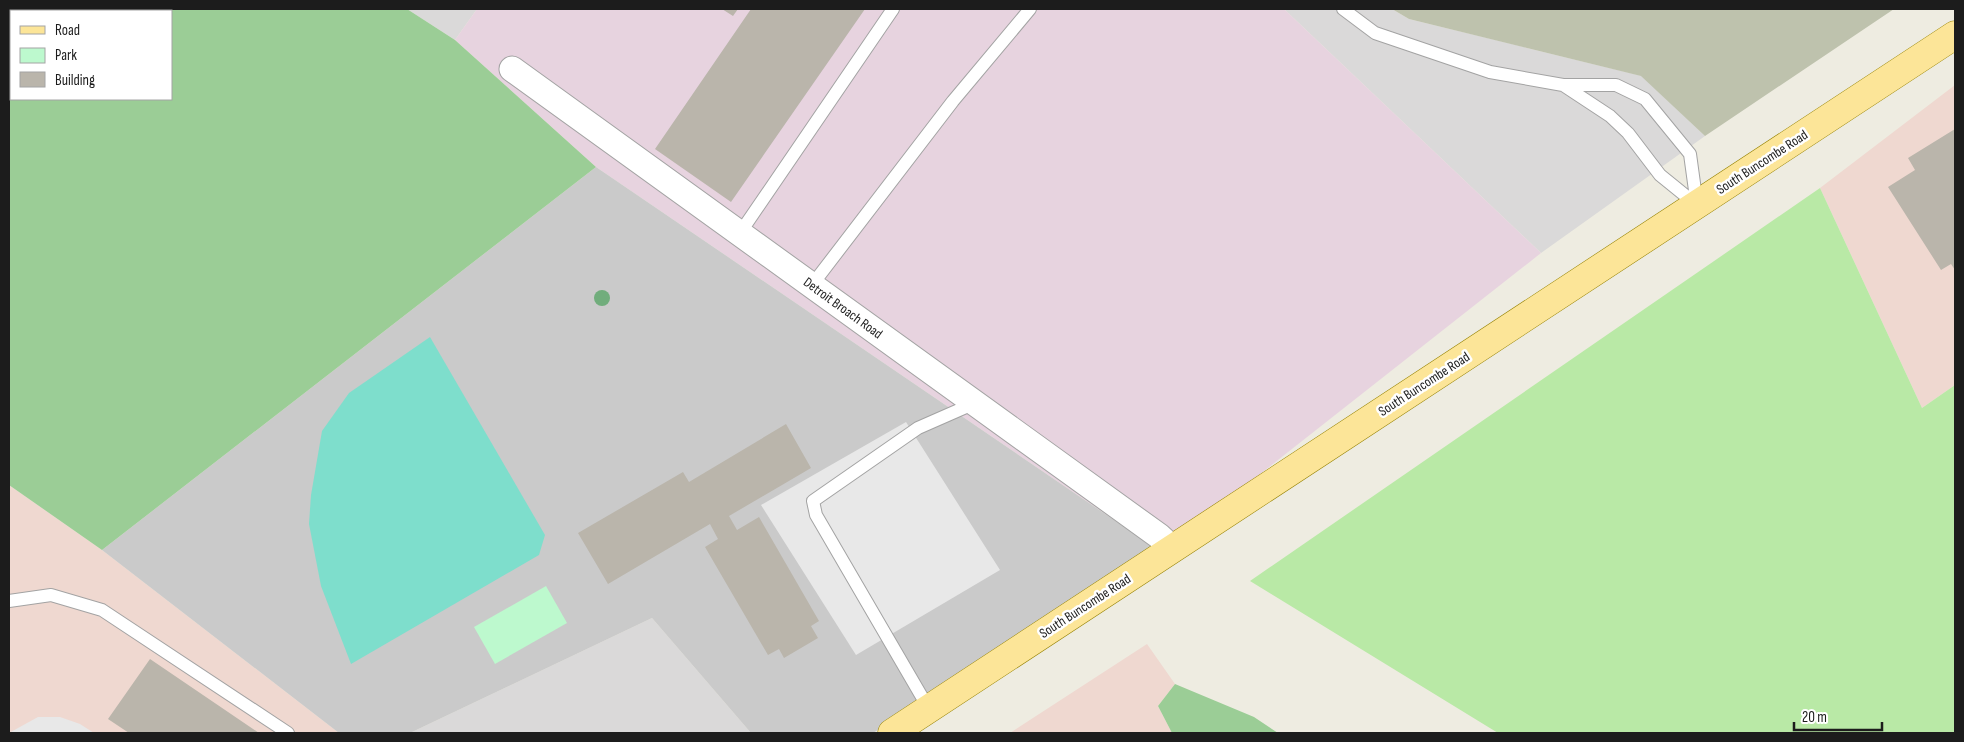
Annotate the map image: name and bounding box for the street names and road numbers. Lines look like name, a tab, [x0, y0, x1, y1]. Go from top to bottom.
street label: South Buncombe Road	[1713, 126, 1811, 198]
street label: Detroit Broach Road	[800, 274, 886, 343]
street label: South Buncombe Road	[1375, 348, 1473, 420]
street label: South Buncombe Road	[1036, 570, 1134, 642]

